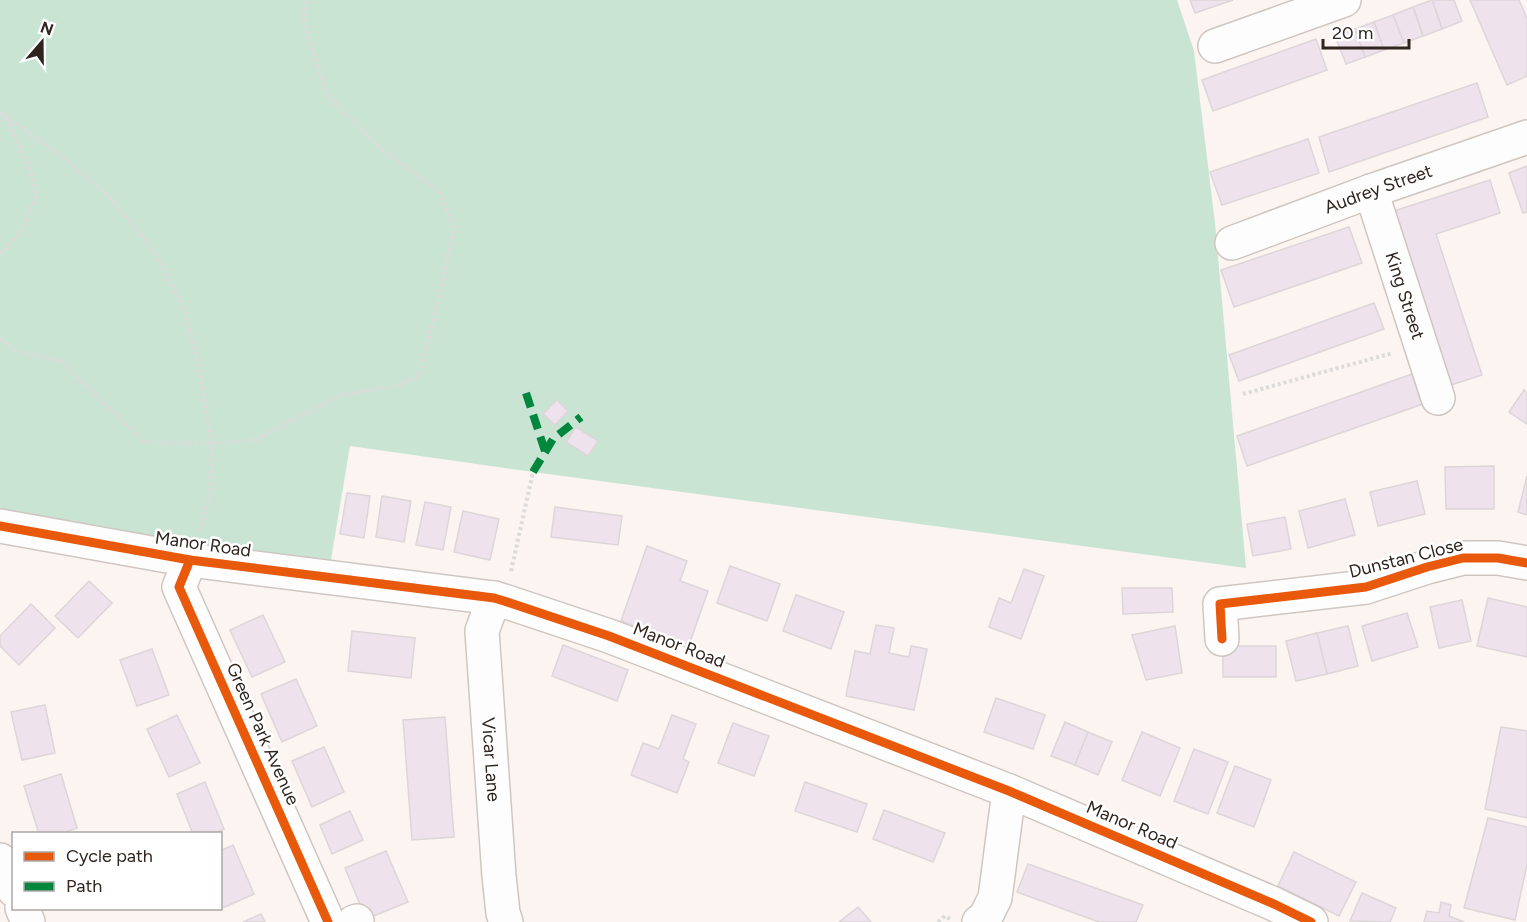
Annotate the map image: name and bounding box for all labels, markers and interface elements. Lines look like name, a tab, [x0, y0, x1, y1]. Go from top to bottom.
north arrow	[12, 12, 72, 72]
scale bar	[1323, 12, 1408, 50]
text: N	[38, 17, 56, 39]
text: 20 m	[1332, 22, 1373, 44]
street label: Audrey Street	[1321, 160, 1435, 218]
street label: King Street	[1380, 249, 1429, 342]
street label: Manor Road	[154, 526, 252, 562]
street label: Dunstan Close	[1347, 533, 1466, 583]
street label: Manor Road	[630, 617, 728, 673]
street label: Green Park Avenue	[222, 659, 304, 809]
street label: Vicar Lane	[477, 717, 505, 803]
street label: Manor Road	[1083, 796, 1181, 854]
legend	[12, 832, 222, 910]
text: Cycle path	[66, 845, 153, 867]
text: Path	[66, 875, 102, 897]

